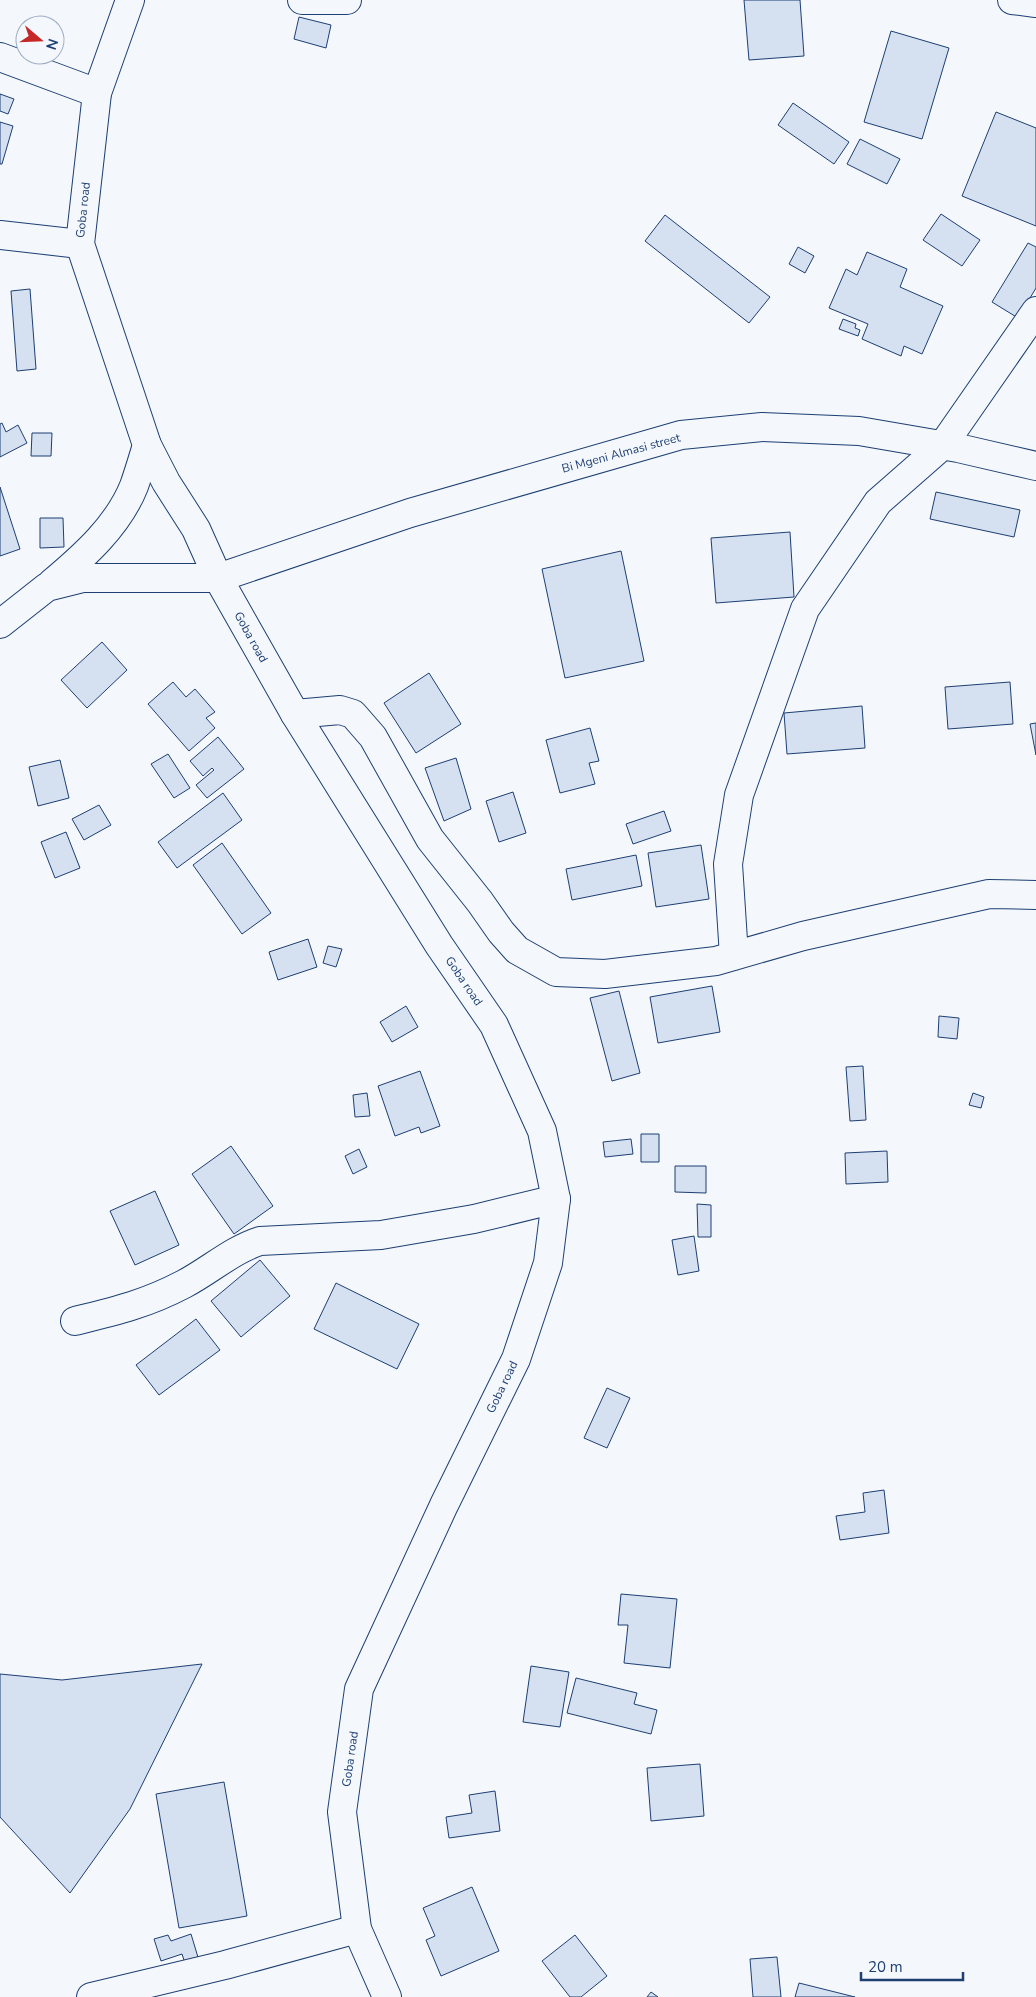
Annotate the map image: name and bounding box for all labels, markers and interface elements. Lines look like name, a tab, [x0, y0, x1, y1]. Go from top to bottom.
north arrow	[15, 15, 65, 65]
text: N	[41, 36, 63, 52]
street label: Goba road	[72, 181, 94, 239]
street label: Bi Mgeni Almasi street	[560, 429, 683, 477]
street label: Goba road	[230, 609, 272, 665]
street label: Goba road	[442, 953, 486, 1009]
street label: Goba road	[483, 1358, 521, 1416]
street label: Goba road	[338, 1730, 362, 1788]
scale bar	[861, 1950, 964, 1982]
text: 20 m	[868, 1957, 903, 1977]

